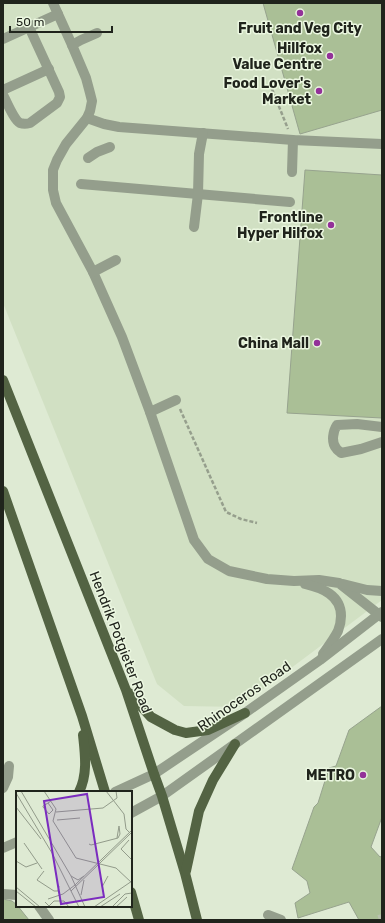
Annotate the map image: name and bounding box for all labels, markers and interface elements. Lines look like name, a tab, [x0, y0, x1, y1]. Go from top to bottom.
scale bar	[10, 8, 112, 34]
marker: Fruit and Veg City	[295, 8, 305, 18]
text: 50 m	[16, 15, 44, 29]
place label: Fruit and Veg City	[238, 20, 363, 37]
place label: Hillfox Value Centre	[232, 40, 323, 73]
marker: Hillfox Value Centre	[325, 51, 335, 61]
place label: Food Lover's Market	[223, 75, 311, 108]
marker: Food Lover's Market	[314, 86, 324, 96]
place label: Frontline Hyper Hilfox	[237, 209, 324, 242]
marker: Frontline Hyper Hilfox	[326, 220, 336, 230]
place label: China Mall	[238, 335, 309, 352]
marker: China Mall	[312, 338, 322, 348]
street label: Hendrik Potgieter Road	[86, 569, 155, 716]
street label: Rhinoceros Road	[194, 658, 294, 735]
place label: METRO	[306, 767, 355, 784]
marker: METRO	[358, 770, 368, 780]
inset map	[16, 791, 132, 907]

